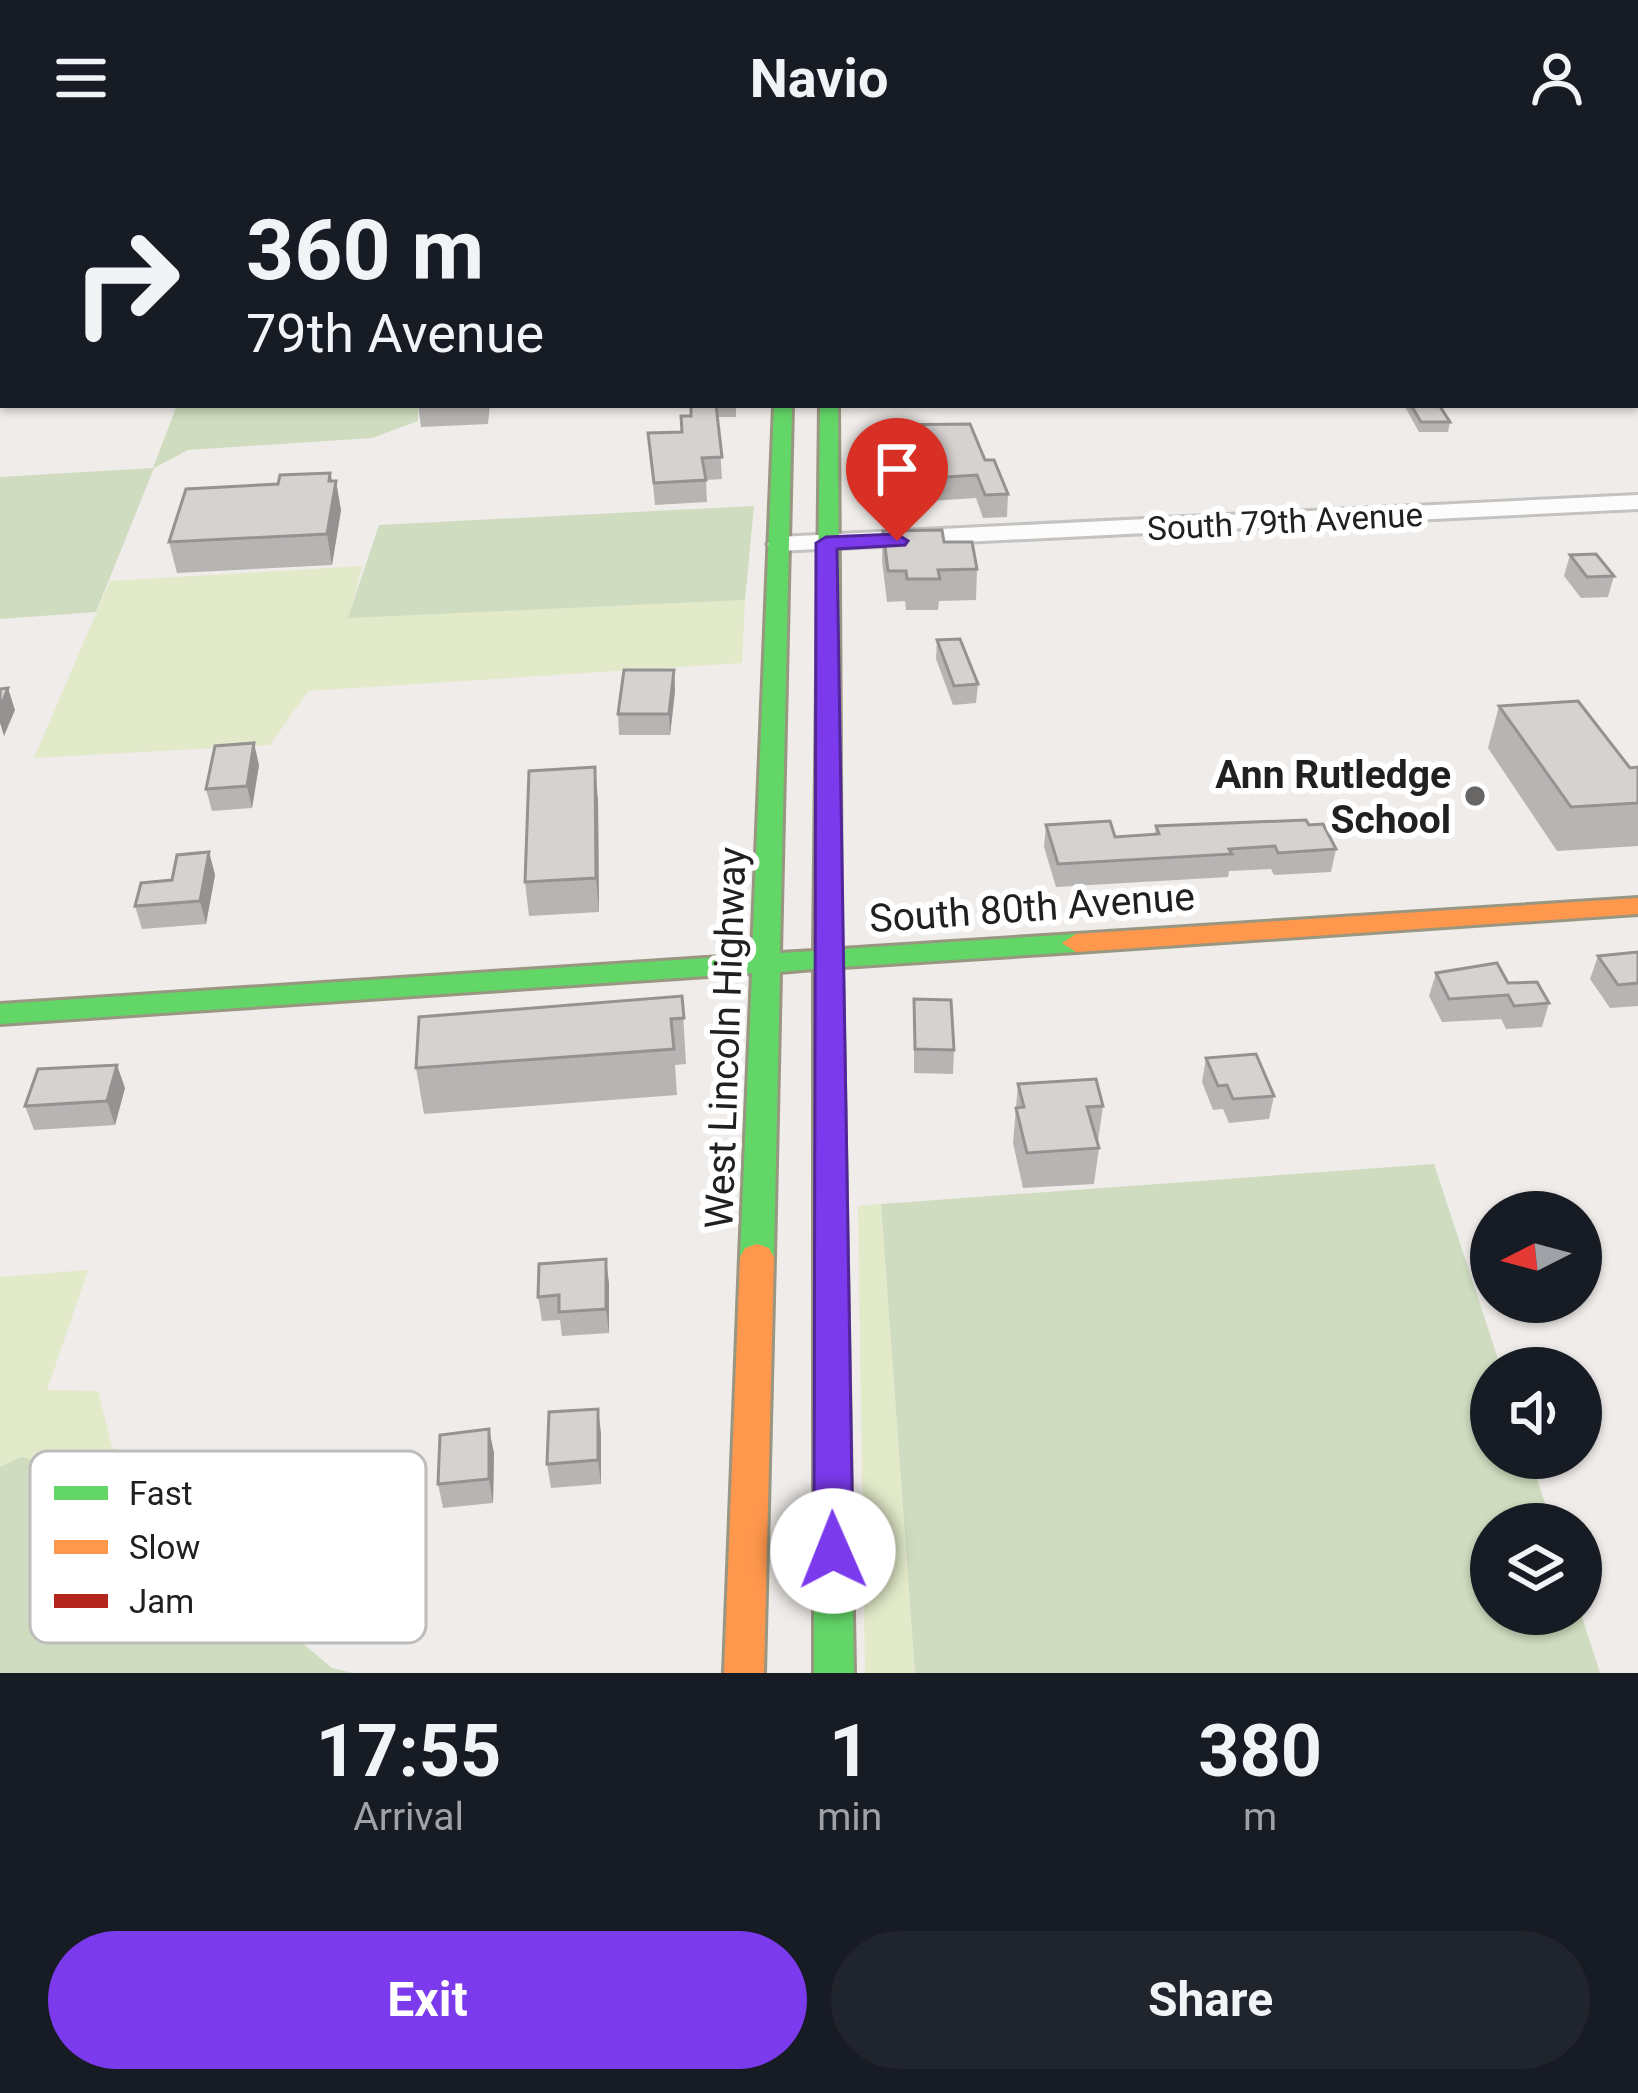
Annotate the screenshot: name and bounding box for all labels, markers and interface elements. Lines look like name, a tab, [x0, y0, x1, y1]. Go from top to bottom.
icon: menu	[48, 45, 114, 111]
icon: person	[1524, 45, 1590, 111]
text: Navio	[750, 47, 888, 110]
text: 360 m	[246, 201, 484, 300]
icon: right	[48, 204, 204, 360]
text: 79th Avenue	[246, 302, 544, 365]
pin	[846, 418, 948, 541]
icon: arrive	[864, 436, 930, 502]
street label: South 79th Avenue	[1146, 495, 1424, 548]
place label: Ann Rutledge School	[1215, 752, 1451, 843]
marker: Ann Rutledge School	[1462, 783, 1488, 809]
street label: West Lincoln Highway	[696, 846, 756, 1230]
street label: South 80th Avenue	[868, 874, 1196, 942]
north arrow	[1470, 1191, 1602, 1323]
map controls	[1470, 1191, 1602, 1635]
button: sound	[1470, 1347, 1602, 1479]
legend	[30, 1451, 426, 1643]
text: Fast	[129, 1474, 192, 1513]
position arrow	[770, 1488, 896, 1614]
button: layers	[1470, 1503, 1602, 1635]
text: Slow	[129, 1528, 200, 1567]
text: Jam	[129, 1582, 194, 1621]
text: 17:55	[316, 1709, 501, 1794]
text: 1	[829, 1709, 870, 1794]
text: 380	[1198, 1709, 1322, 1794]
text: Arrival	[353, 1794, 464, 1840]
text: min	[817, 1794, 882, 1840]
text: m	[1243, 1794, 1277, 1840]
button: Exit	[48, 1931, 807, 2069]
button: Share	[831, 1931, 1590, 2069]

